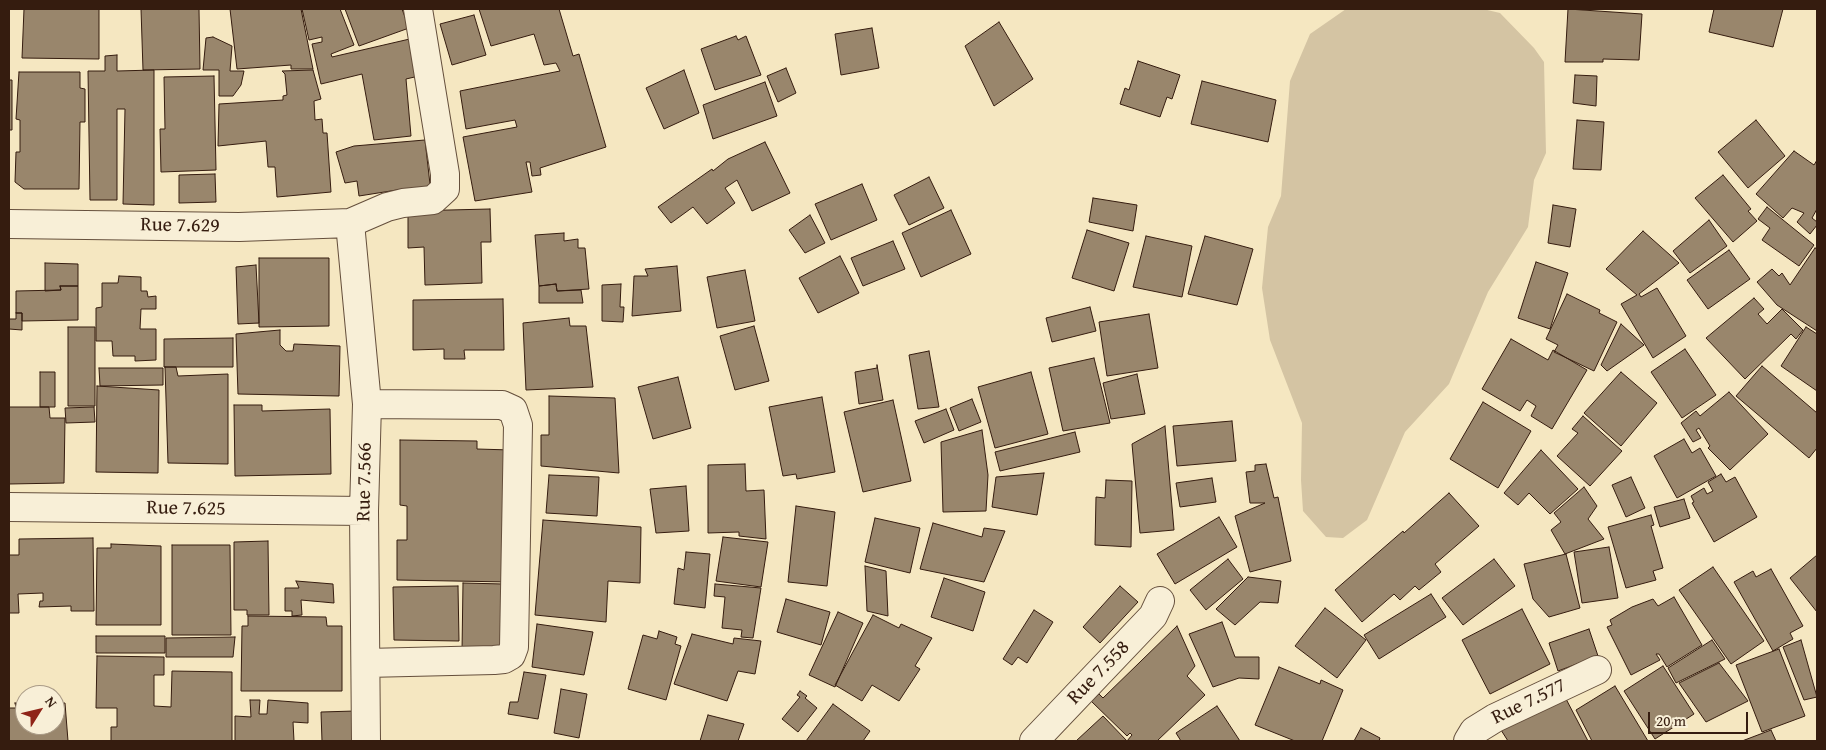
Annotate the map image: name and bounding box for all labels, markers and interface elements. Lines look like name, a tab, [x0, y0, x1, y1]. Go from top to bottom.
street label: Rue 7.629	[140, 213, 220, 239]
street label: Rue 7.566	[352, 442, 378, 522]
street label: Rue 7.625	[146, 496, 226, 522]
street label: Rue 7.558	[1063, 636, 1135, 710]
street label: Rue 7.577	[1488, 674, 1570, 730]
north arrow	[15, 685, 65, 735]
text: N	[40, 692, 62, 711]
scale bar	[1651, 702, 1751, 734]
text: 20 m	[1656, 710, 1686, 731]

